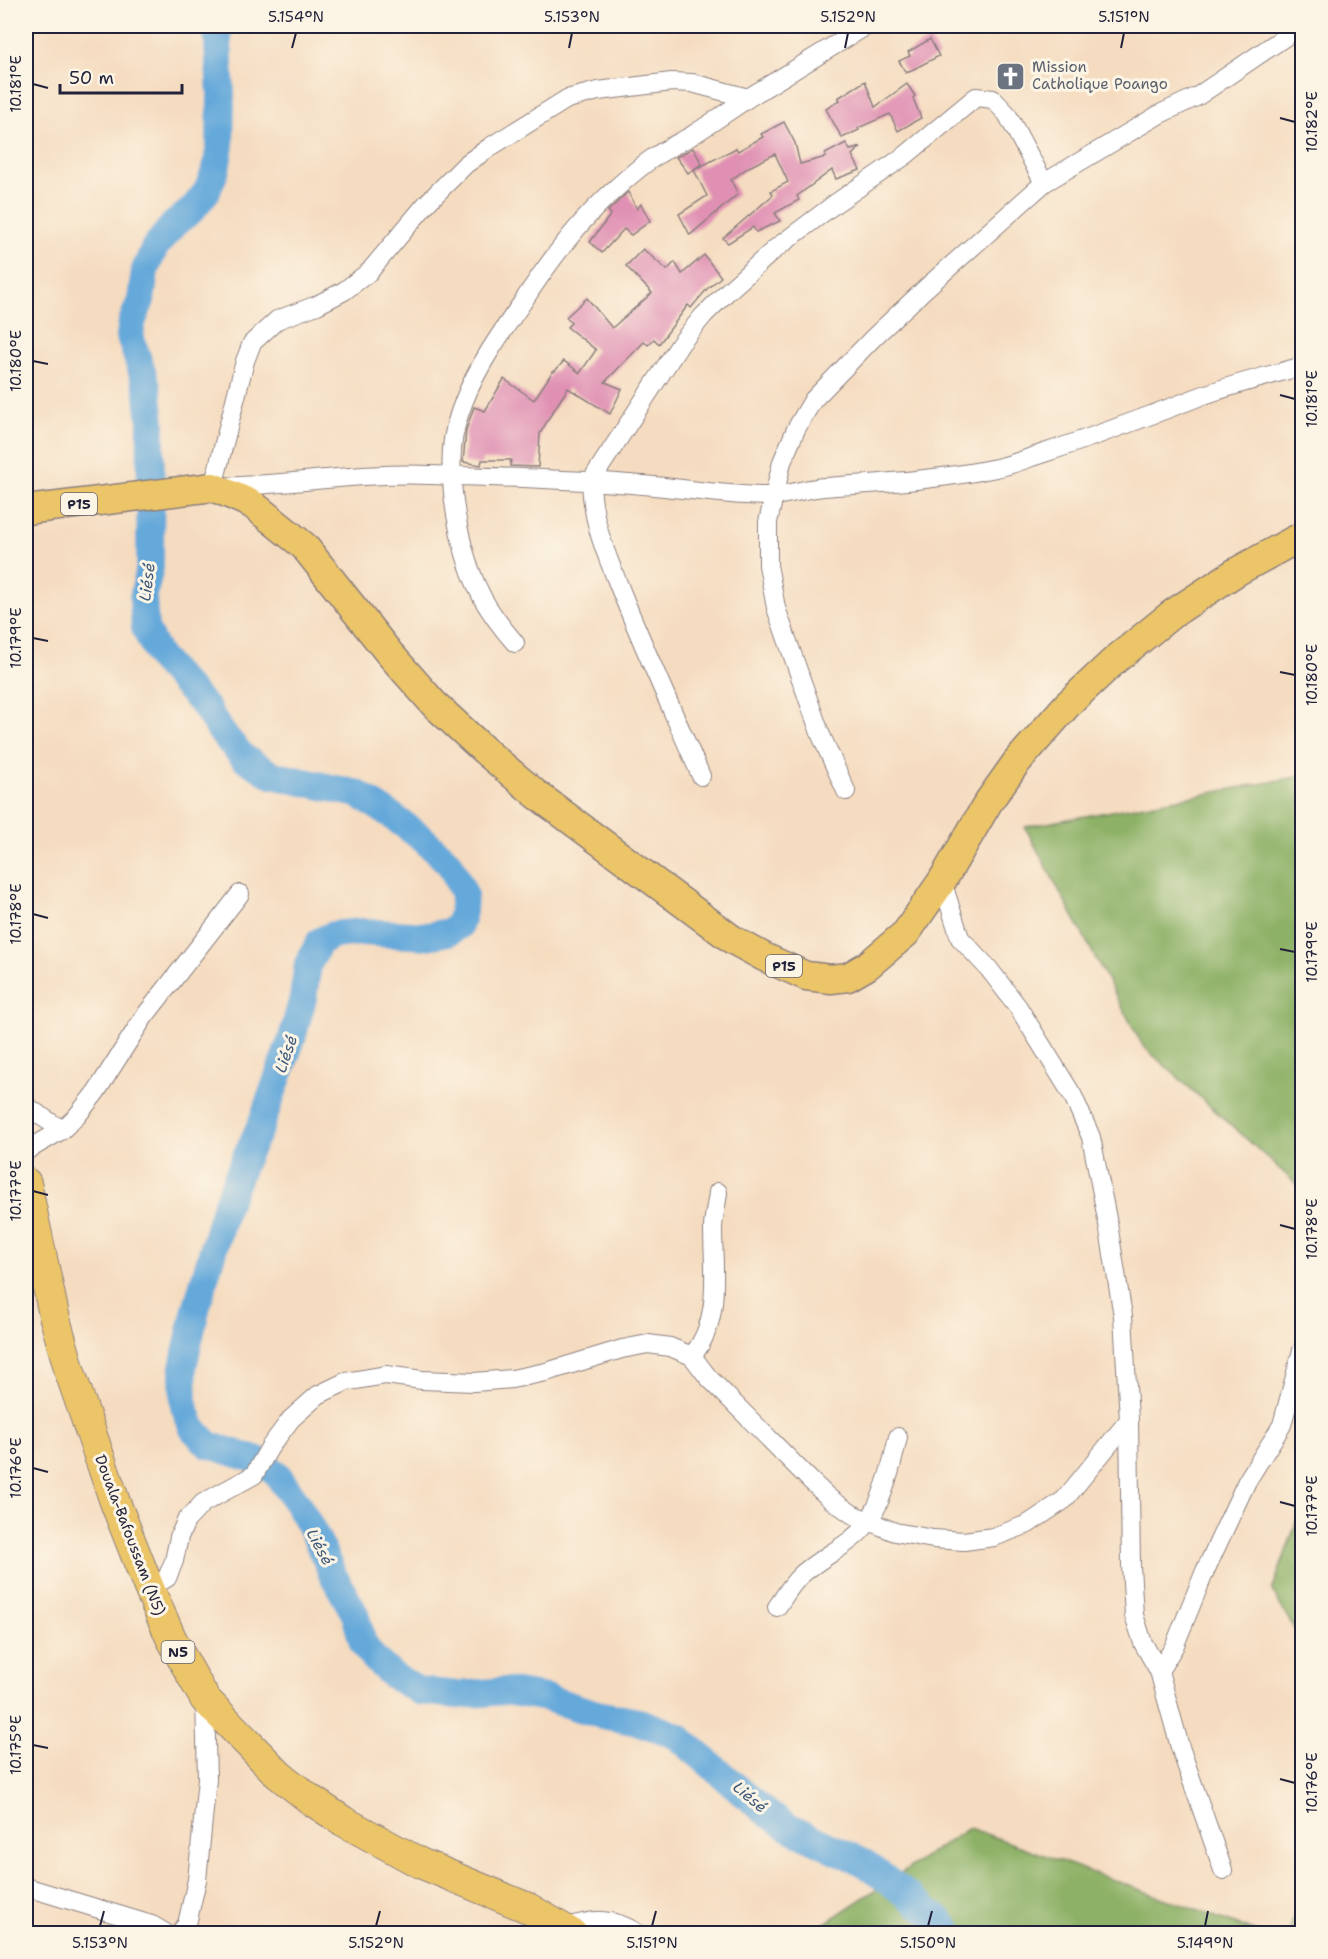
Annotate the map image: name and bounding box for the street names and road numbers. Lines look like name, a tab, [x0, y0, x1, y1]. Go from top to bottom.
road number: P15	[61, 493, 97, 515]
road number: P15	[766, 955, 802, 977]
street label: Douala-Bafoussam (N5)	[90, 1452, 170, 1618]
road number: N5	[162, 1641, 195, 1663]

